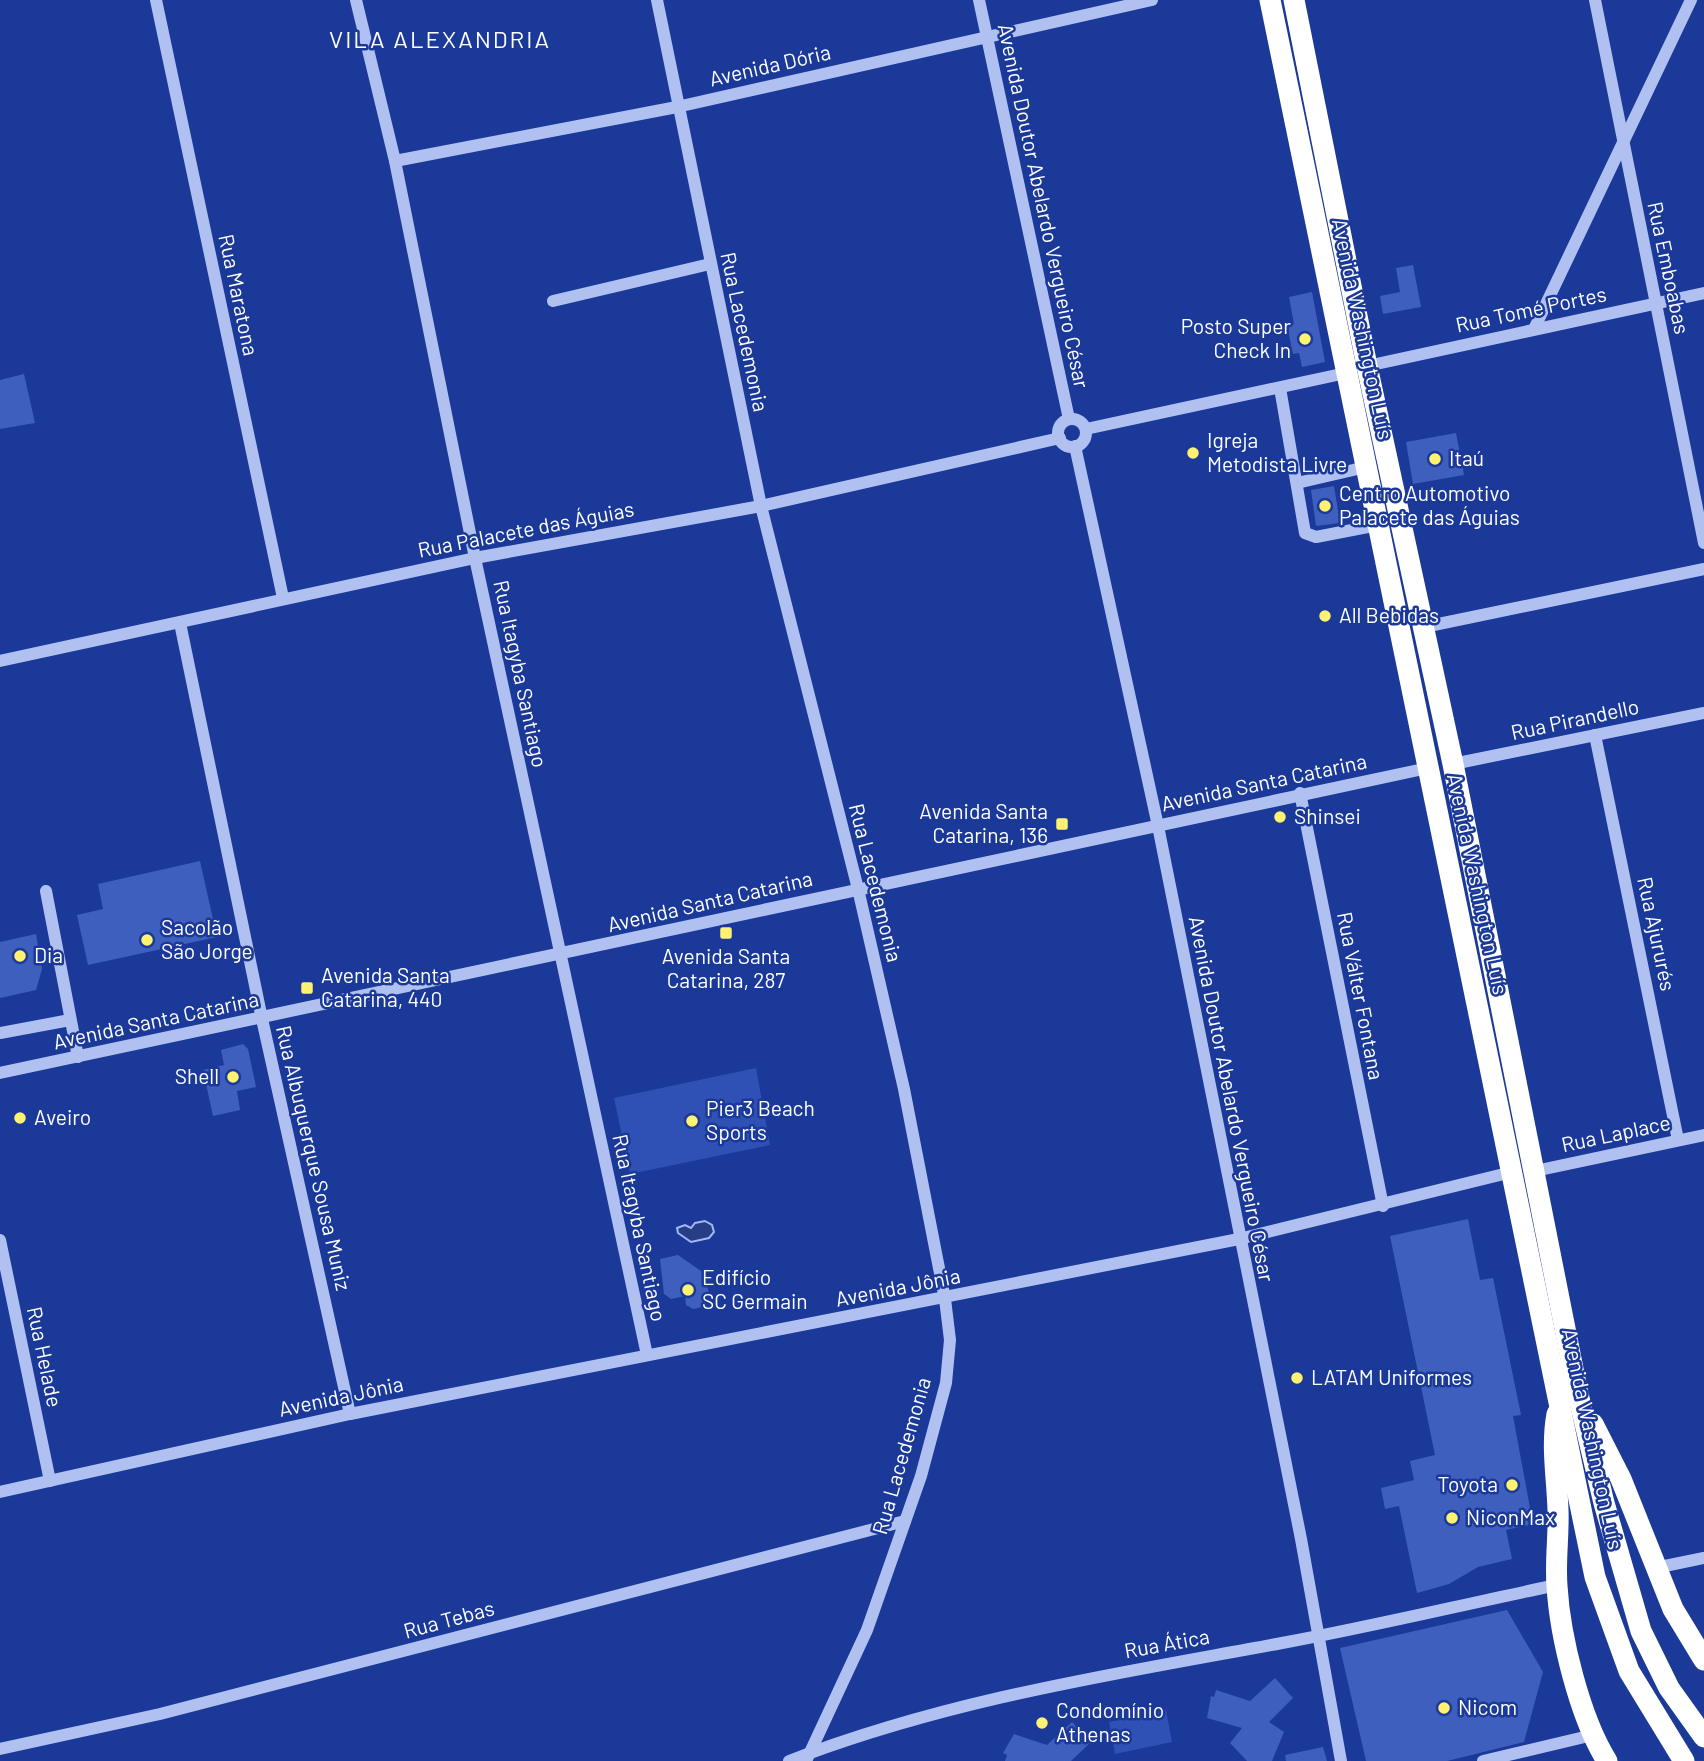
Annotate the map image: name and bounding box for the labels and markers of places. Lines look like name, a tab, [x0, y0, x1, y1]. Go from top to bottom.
place label: Posto Super Check In	[1181, 313, 1291, 362]
marker: Posto Super Check In	[1297, 331, 1313, 347]
place label: Igreja Metodista Livre	[1207, 427, 1347, 476]
marker: Igreja Metodista Livre	[1185, 445, 1201, 461]
place label: Itaú	[1449, 445, 1484, 470]
marker: Itaú	[1427, 451, 1443, 467]
place label: Centro Automotivo Palacete das Águias	[1339, 480, 1520, 529]
marker: Centro Automotivo Palacete das Águias	[1317, 498, 1333, 514]
place label: All Bebidas	[1339, 602, 1439, 627]
marker: All Bebidas	[1317, 608, 1333, 624]
place label: Avenida Santa Catarina, 136	[919, 798, 1048, 847]
place label: Shinsei	[1294, 803, 1361, 828]
marker: Shinsei	[1272, 809, 1288, 825]
marker: Avenida Santa Catarina, 136	[1054, 816, 1070, 832]
place label: Sacolão São Jorge	[161, 914, 253, 963]
marker: Avenida Santa Catarina, 287	[718, 925, 734, 941]
marker: Sacolão São Jorge	[139, 932, 155, 948]
place label: Dia	[34, 942, 63, 967]
place label: Avenida Santa Catarina, 287	[662, 943, 790, 992]
marker: Dia	[12, 948, 28, 964]
place label: Avenida Santa Catarina, 440	[321, 962, 450, 1011]
marker: Avenida Santa Catarina, 440	[299, 980, 315, 996]
place label: Shell	[175, 1063, 219, 1088]
marker: Shell	[225, 1069, 241, 1085]
place label: Pier3 Beach Sports	[706, 1095, 815, 1144]
place label: Aveiro	[34, 1104, 91, 1129]
marker: Aveiro	[12, 1110, 28, 1126]
marker: Pier3 Beach Sports	[684, 1113, 700, 1129]
place label: Edifício SC Germain	[702, 1264, 808, 1313]
marker: Edifício SC Germain	[680, 1282, 696, 1298]
place label: LATAM Uniformes	[1311, 1364, 1472, 1389]
marker: LATAM Uniformes	[1289, 1370, 1305, 1386]
place label: Toyota	[1437, 1471, 1498, 1496]
marker: Toyota	[1504, 1477, 1520, 1493]
place label: NiconMax	[1466, 1504, 1555, 1529]
marker: NiconMax	[1444, 1510, 1460, 1526]
place label: Nicom	[1458, 1694, 1517, 1719]
place label: Condomínio Athenas	[1056, 1697, 1164, 1746]
marker: Nicom	[1436, 1700, 1452, 1716]
marker: Condomínio Athenas	[1034, 1715, 1050, 1731]

